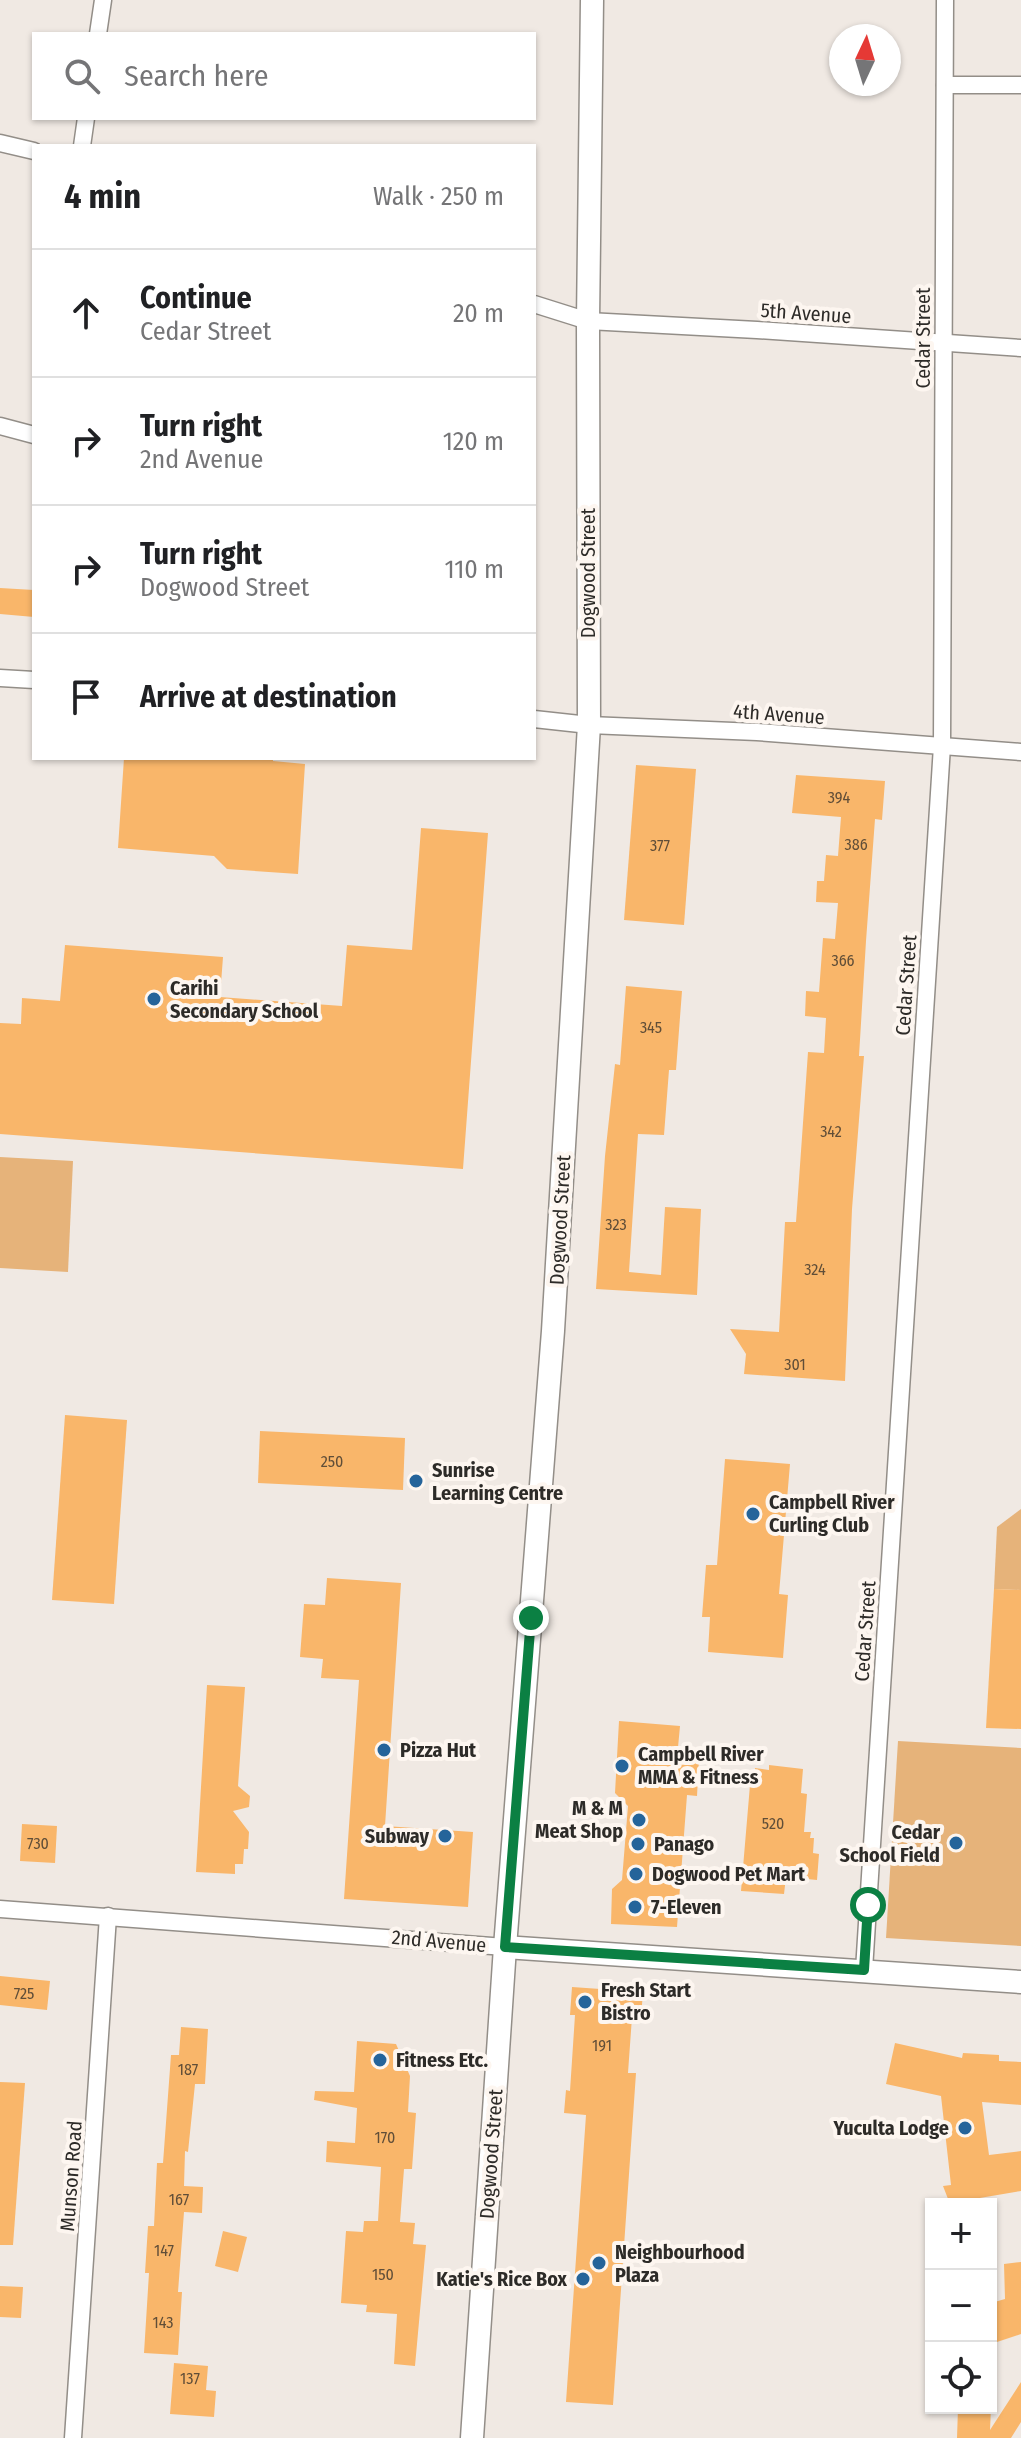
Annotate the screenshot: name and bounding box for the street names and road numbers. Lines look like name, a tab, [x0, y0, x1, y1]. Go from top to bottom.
street label: Cedar Street	[911, 287, 935, 389]
street label: 5th Avenue	[760, 298, 852, 328]
street label: Dogwood Street	[576, 507, 600, 638]
street label: 4th Avenue	[732, 699, 826, 729]
street label: Cedar Street	[891, 933, 922, 1036]
street label: Dogwood Street	[545, 1154, 575, 1286]
street label: Cedar Street	[850, 1579, 881, 1682]
street label: 2nd Avenue	[391, 1925, 487, 1957]
street label: Dogwood Street	[474, 2088, 508, 2220]
street label: Munson Road	[55, 2120, 87, 2232]

